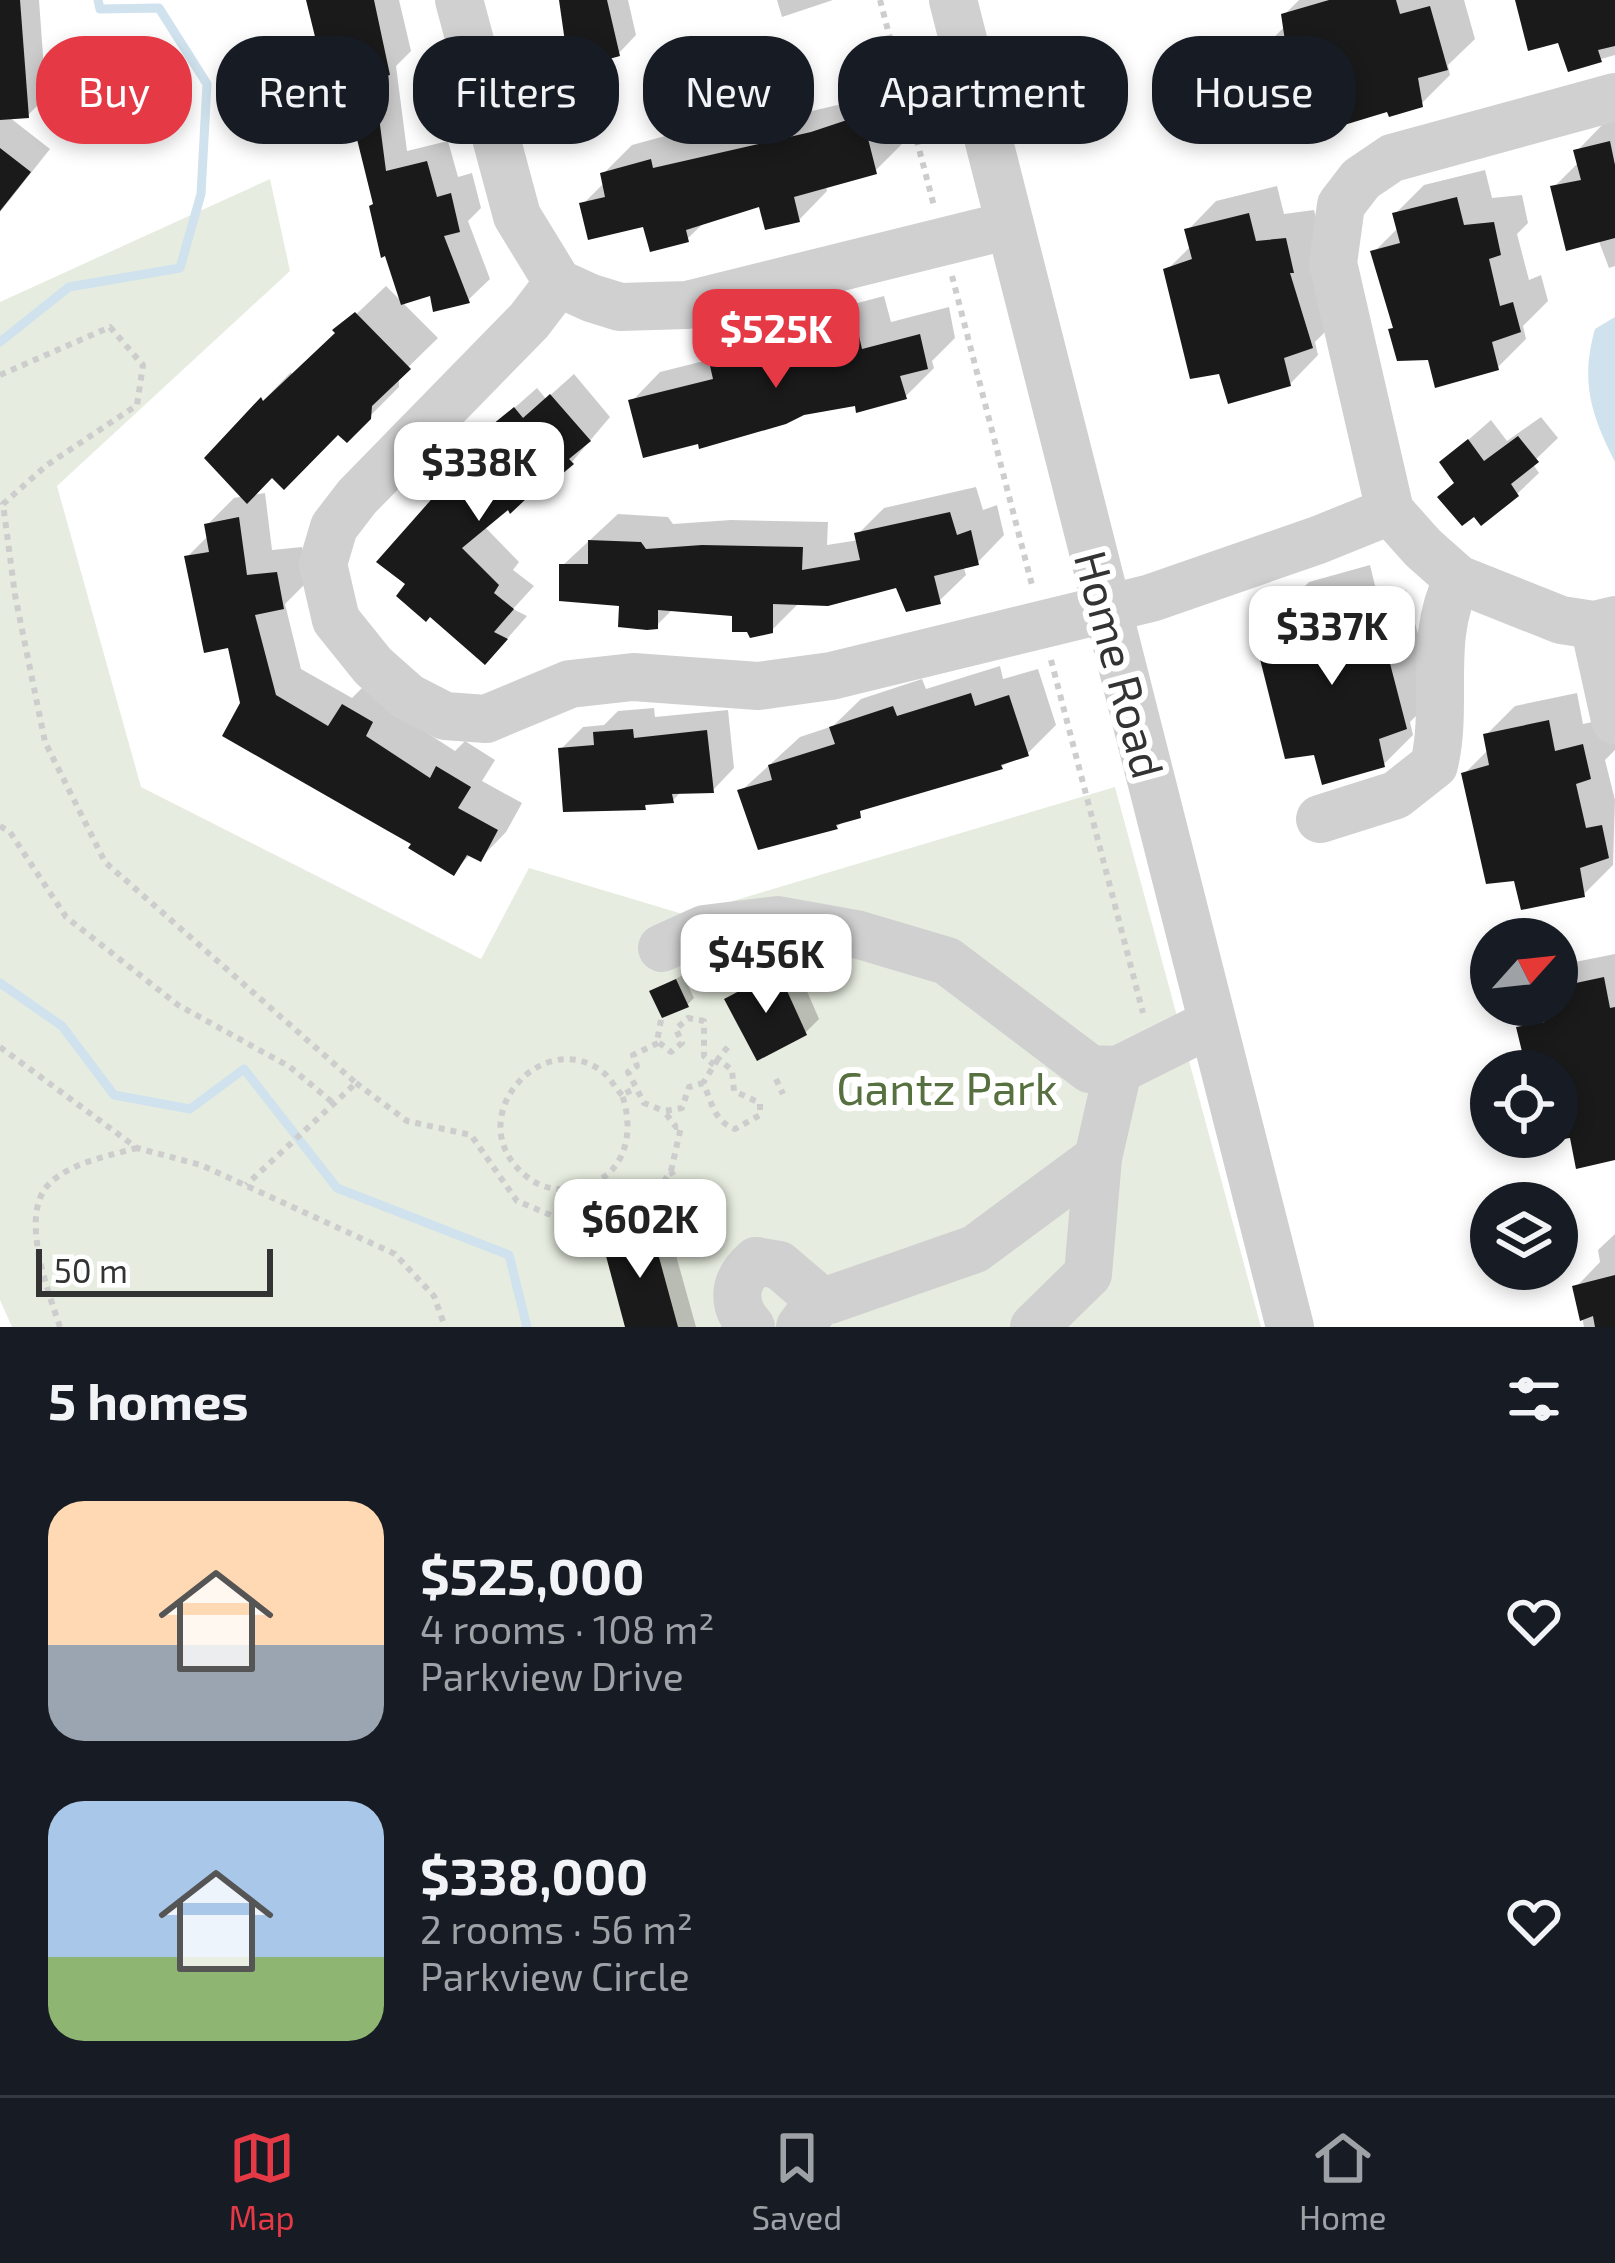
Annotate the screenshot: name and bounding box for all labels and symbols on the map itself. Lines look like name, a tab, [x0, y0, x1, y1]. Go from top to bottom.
pin: $525K	[692, 289, 860, 391]
pin: $338K	[395, 422, 563, 524]
street label: Home Road	[1065, 545, 1177, 783]
pin: $337K	[1248, 586, 1416, 688]
pin: $456K	[682, 914, 850, 1016]
north arrow	[1470, 918, 1578, 1026]
park label: Gantz Park	[836, 1060, 1058, 1114]
pin: $602K	[556, 1179, 724, 1281]
scale bar	[36, 1243, 273, 1296]

